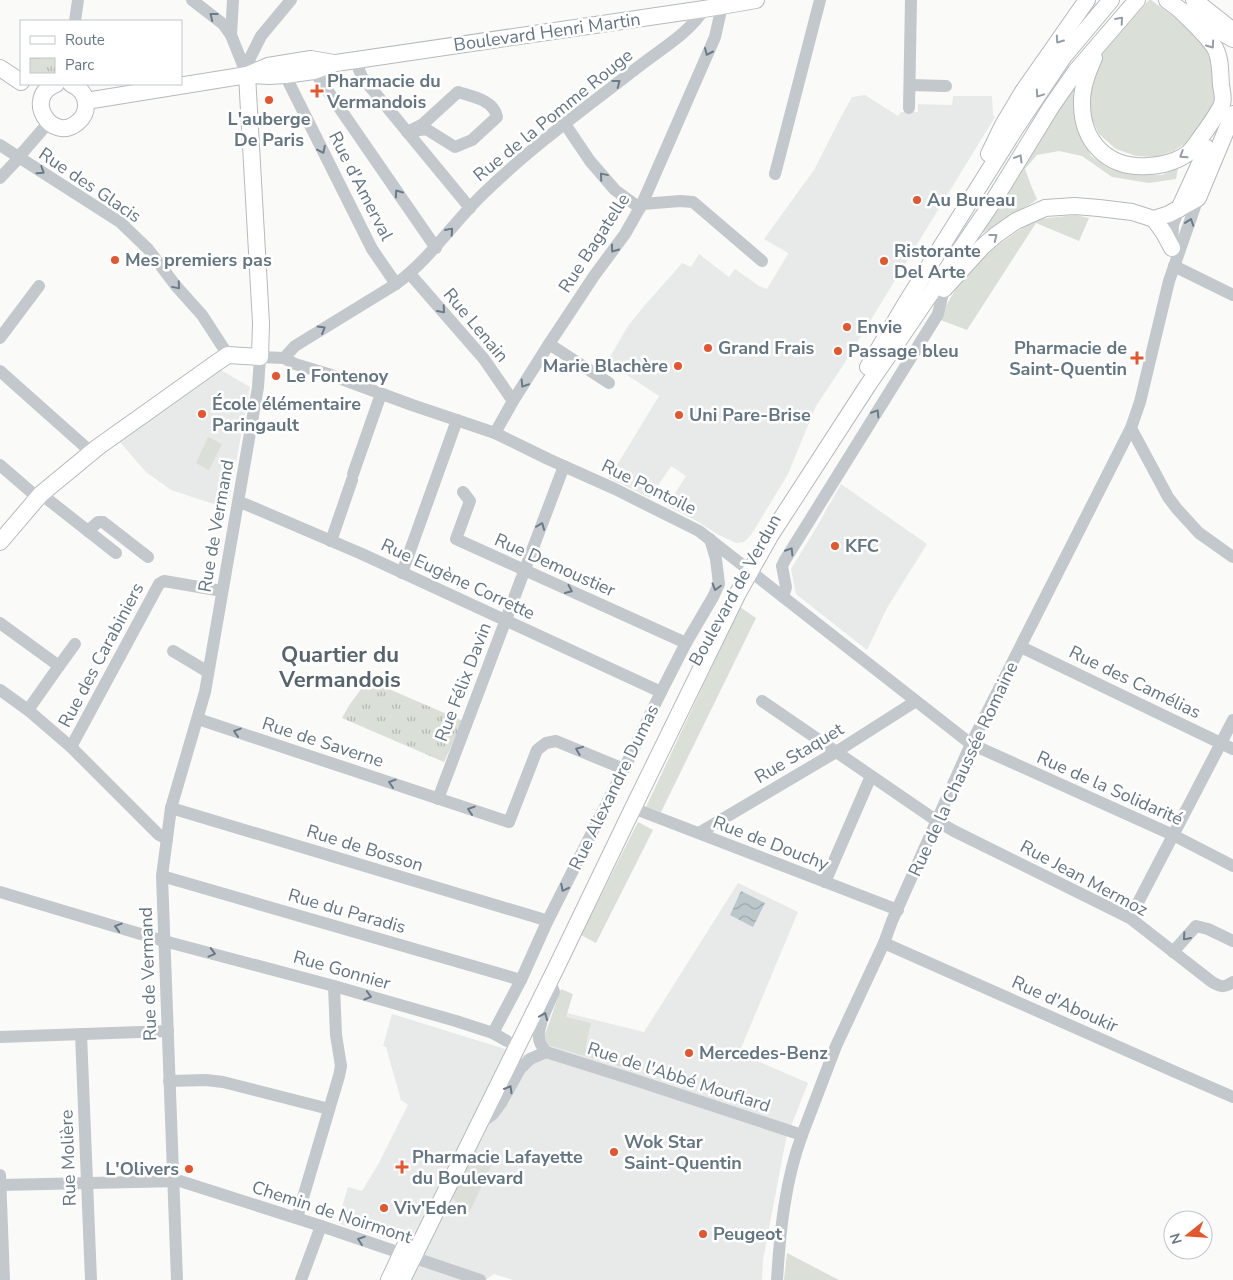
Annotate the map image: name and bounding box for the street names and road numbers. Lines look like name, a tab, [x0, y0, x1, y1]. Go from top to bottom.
street label: Boulevard Henri Martin	[452, 7, 642, 57]
street label: Rue de la Pomme Rouge	[468, 43, 638, 187]
street label: Rue d'Amerval	[323, 127, 399, 245]
street label: Rue des Glacis	[34, 142, 146, 228]
street label: Rue Bagatelle	[553, 189, 635, 297]
street label: Rue Lenain	[438, 283, 514, 367]
street label: Rue Pontoile	[598, 454, 700, 520]
street label: Rue de Vermand	[193, 458, 239, 594]
street label: Boulevard de Verdun	[683, 510, 787, 670]
street label: Rue Demoustier	[491, 528, 620, 603]
street label: Rue Eugène Corrette	[377, 533, 539, 625]
street label: Rue des Carabiniers	[53, 578, 149, 732]
street label: Rue Félix Davin	[429, 619, 497, 745]
street label: Rue des Camélias	[1065, 640, 1205, 724]
street label: Rue de la Chaussée Romaine	[903, 658, 1023, 880]
street label: Rue Alexandre Dumas	[563, 700, 665, 874]
street label: Rue de Saverne	[259, 711, 387, 773]
street label: Rue Staquet	[750, 717, 848, 789]
street label: Rue de la Solidarité	[1033, 745, 1187, 831]
street label: Rue de Douchy	[710, 810, 833, 876]
street label: Rue de Bosson	[304, 819, 426, 877]
street label: Rue Jean Mermoz	[1016, 834, 1152, 922]
street label: Rue du Paradis	[285, 883, 409, 939]
street label: Rue de Vermand	[134, 907, 162, 1041]
street label: Rue Gonnier	[291, 945, 394, 995]
street label: Rue d'Aboukir	[1008, 970, 1123, 1038]
street label: Rue de l'Abbé Mouflard	[584, 1036, 774, 1118]
street label: Rue Molière	[54, 1109, 82, 1207]
street label: Chemin de Noirmont	[249, 1175, 416, 1249]

